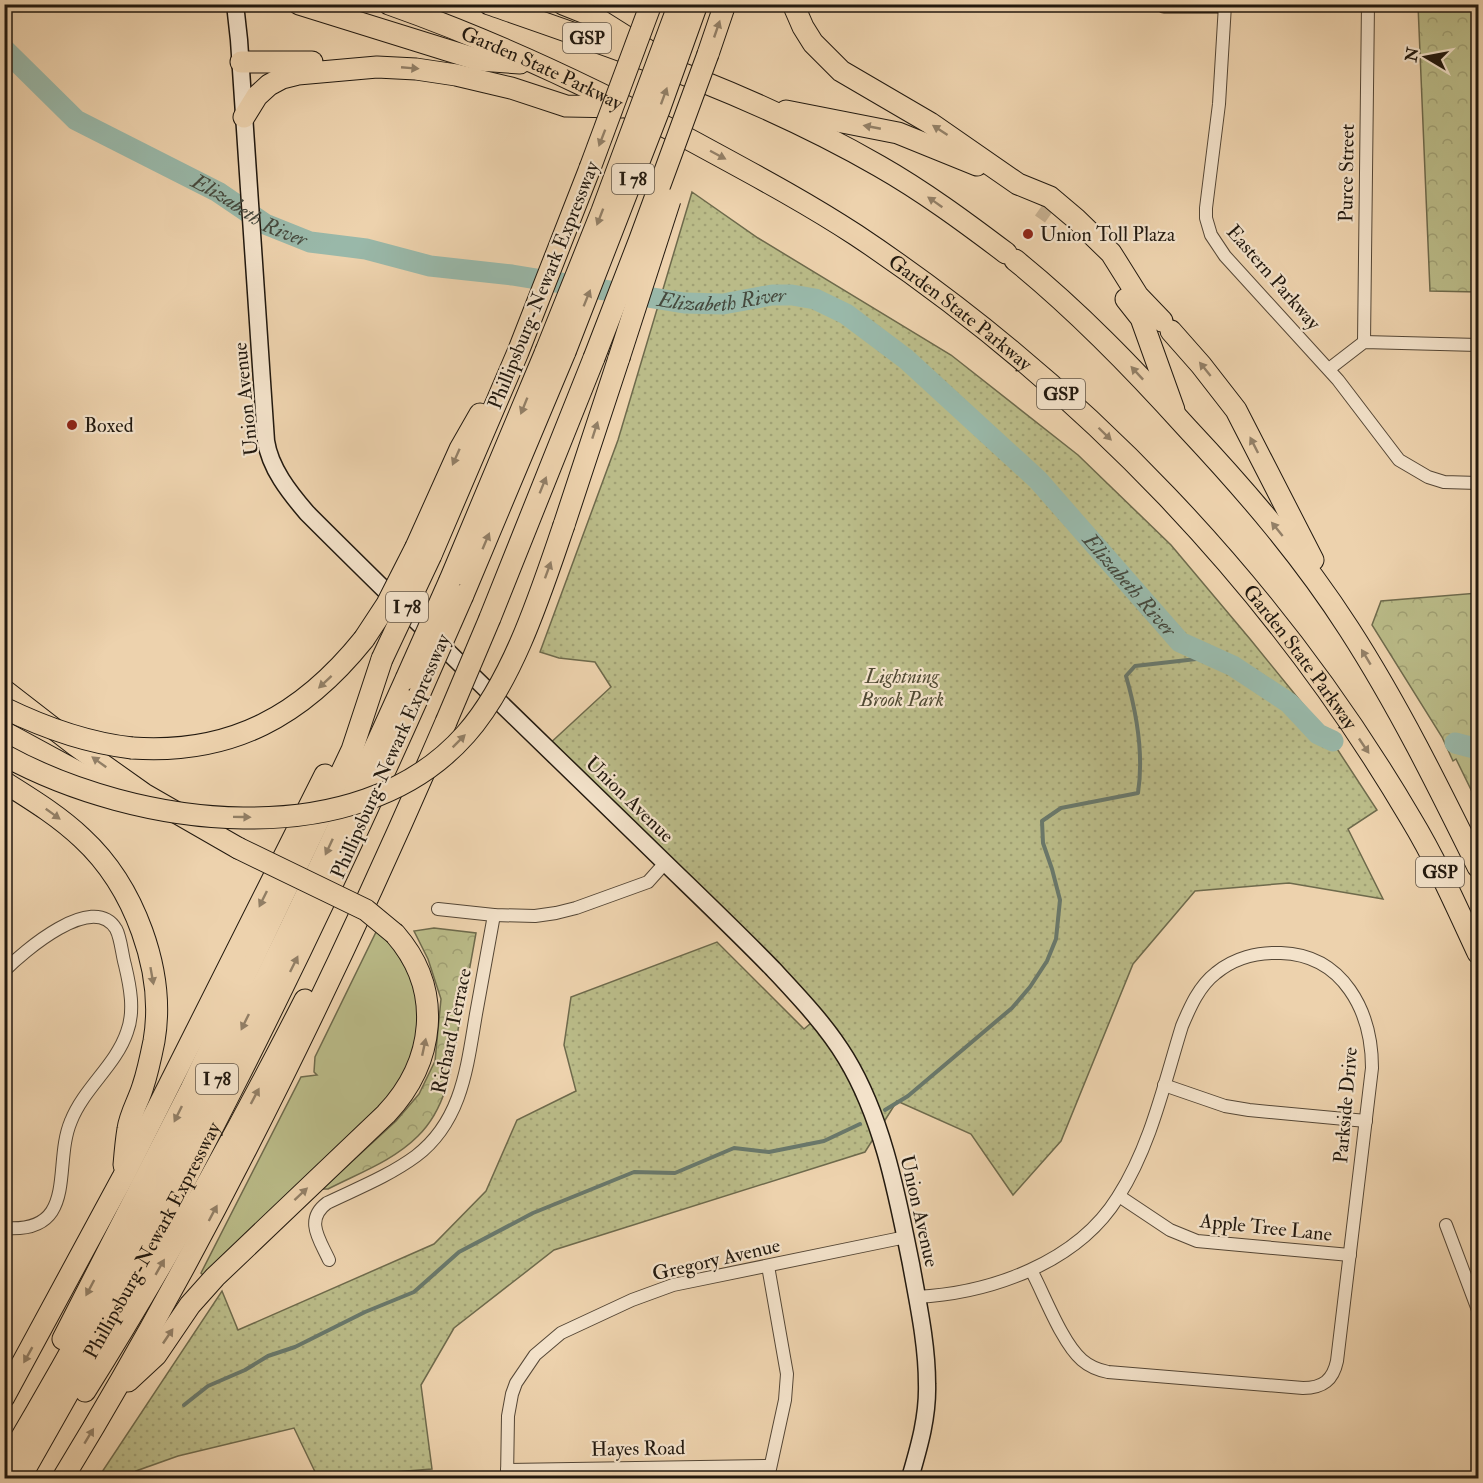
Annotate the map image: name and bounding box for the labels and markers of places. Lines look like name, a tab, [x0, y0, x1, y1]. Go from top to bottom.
place label: Union Toll Plaza	[1040, 222, 1176, 247]
marker: Union Toll Plaza	[1021, 227, 1035, 241]
place label: Boxed	[84, 413, 134, 438]
marker: Boxed	[65, 418, 79, 432]

